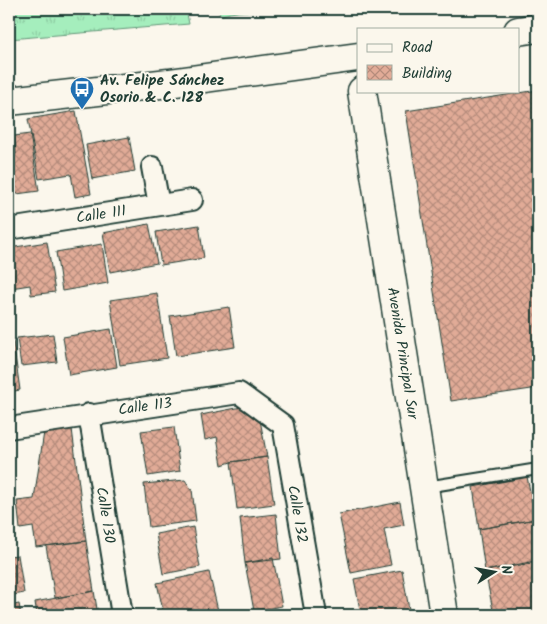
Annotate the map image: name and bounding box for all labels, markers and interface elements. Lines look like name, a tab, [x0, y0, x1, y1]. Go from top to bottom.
legend	[357, 28, 520, 92]
text: Road	[402, 36, 433, 60]
text: Building	[402, 62, 452, 86]
place label: Av. Felipe Sánchez Osorio & C. 128	[100, 69, 224, 110]
bus stop icon: Av. Felipe Sánchez Osorio & C. 128	[69, 76, 95, 110]
street label: Calle 111	[74, 199, 128, 231]
street label: Avenida Principal Sur	[380, 285, 424, 422]
street label: Calle 113	[117, 391, 174, 423]
street label: Calle 132	[280, 483, 314, 545]
street label: Calle 130	[89, 485, 121, 546]
north arrow	[470, 546, 520, 596]
text: N	[494, 563, 517, 576]

